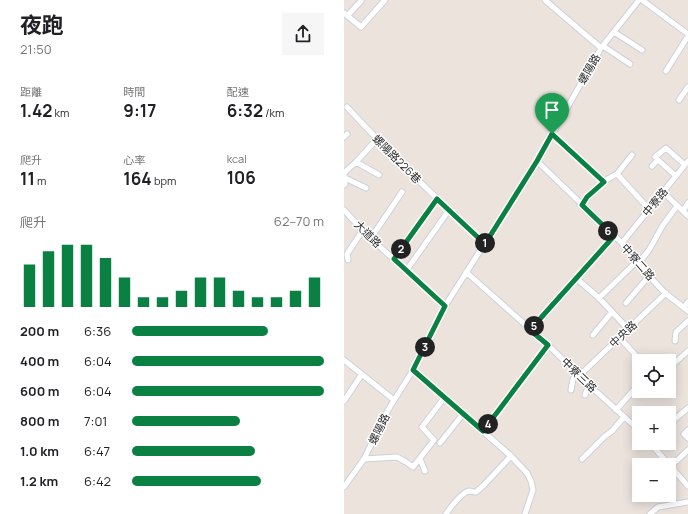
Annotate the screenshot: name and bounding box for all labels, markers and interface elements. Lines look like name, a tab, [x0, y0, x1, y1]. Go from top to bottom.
text: 夜跑	[20, 10, 64, 40]
button: share	[282, 13, 324, 55]
text: 21:50	[20, 40, 52, 58]
street label: 螺陽路	[574, 51, 603, 87]
text: 距離	[20, 84, 42, 99]
text: 時間	[123, 84, 145, 99]
text: 配速	[227, 84, 249, 99]
pin	[535, 93, 569, 134]
text: 1.42	[20, 99, 52, 122]
text: 9:17	[123, 99, 156, 122]
text: 6:32	[227, 99, 263, 122]
icon: arrive	[541, 99, 563, 121]
text: km	[52, 105, 69, 120]
text: /km	[263, 105, 284, 120]
street label: 螺陽路226巷	[370, 131, 425, 186]
text: kcal	[227, 151, 247, 166]
text: 爬升	[20, 152, 42, 167]
text: 心率	[123, 152, 145, 167]
text: 106	[227, 166, 256, 189]
text: 11	[20, 167, 35, 190]
text: 164	[123, 167, 152, 190]
text: m	[35, 173, 46, 188]
text: bpm	[152, 173, 176, 188]
street label: 中寮路	[638, 184, 671, 219]
text: 62–70 m	[274, 212, 324, 230]
text: 爬升	[20, 213, 46, 231]
street label: 大道路	[351, 217, 385, 251]
pin: 6	[598, 221, 618, 241]
text: 6	[605, 223, 611, 238]
pin: 1	[475, 233, 495, 253]
text: 1	[483, 235, 487, 250]
pin: 2	[391, 239, 411, 259]
street label: 中寮二路	[618, 240, 658, 283]
text: 2	[398, 241, 404, 256]
pin: 5	[524, 316, 544, 336]
street label: 中央路	[605, 317, 640, 350]
text: 5	[531, 318, 537, 333]
text: 200 m	[20, 322, 59, 340]
text: 6:36	[84, 322, 111, 340]
pin: 3	[415, 337, 435, 357]
text: 3	[422, 339, 428, 354]
text: 400 m	[20, 352, 59, 370]
text: 6:04	[84, 352, 112, 370]
street label: 中寮三路	[558, 354, 600, 395]
map controls	[632, 354, 676, 502]
button: locate	[632, 354, 676, 398]
text: 600 m	[20, 382, 59, 400]
text: 6:04	[84, 382, 112, 400]
button: +	[632, 406, 676, 450]
street label: 螺陽路	[365, 411, 393, 447]
text: 800 m	[20, 412, 59, 430]
text: 7:01	[84, 412, 107, 430]
pin: 4	[478, 414, 498, 434]
text: 4	[485, 416, 491, 431]
text: 1.0 km	[20, 442, 59, 460]
text: 6:47	[84, 442, 110, 460]
button: −	[632, 458, 676, 502]
text: 1.2 km	[20, 472, 58, 490]
text: 6:42	[84, 472, 111, 490]

